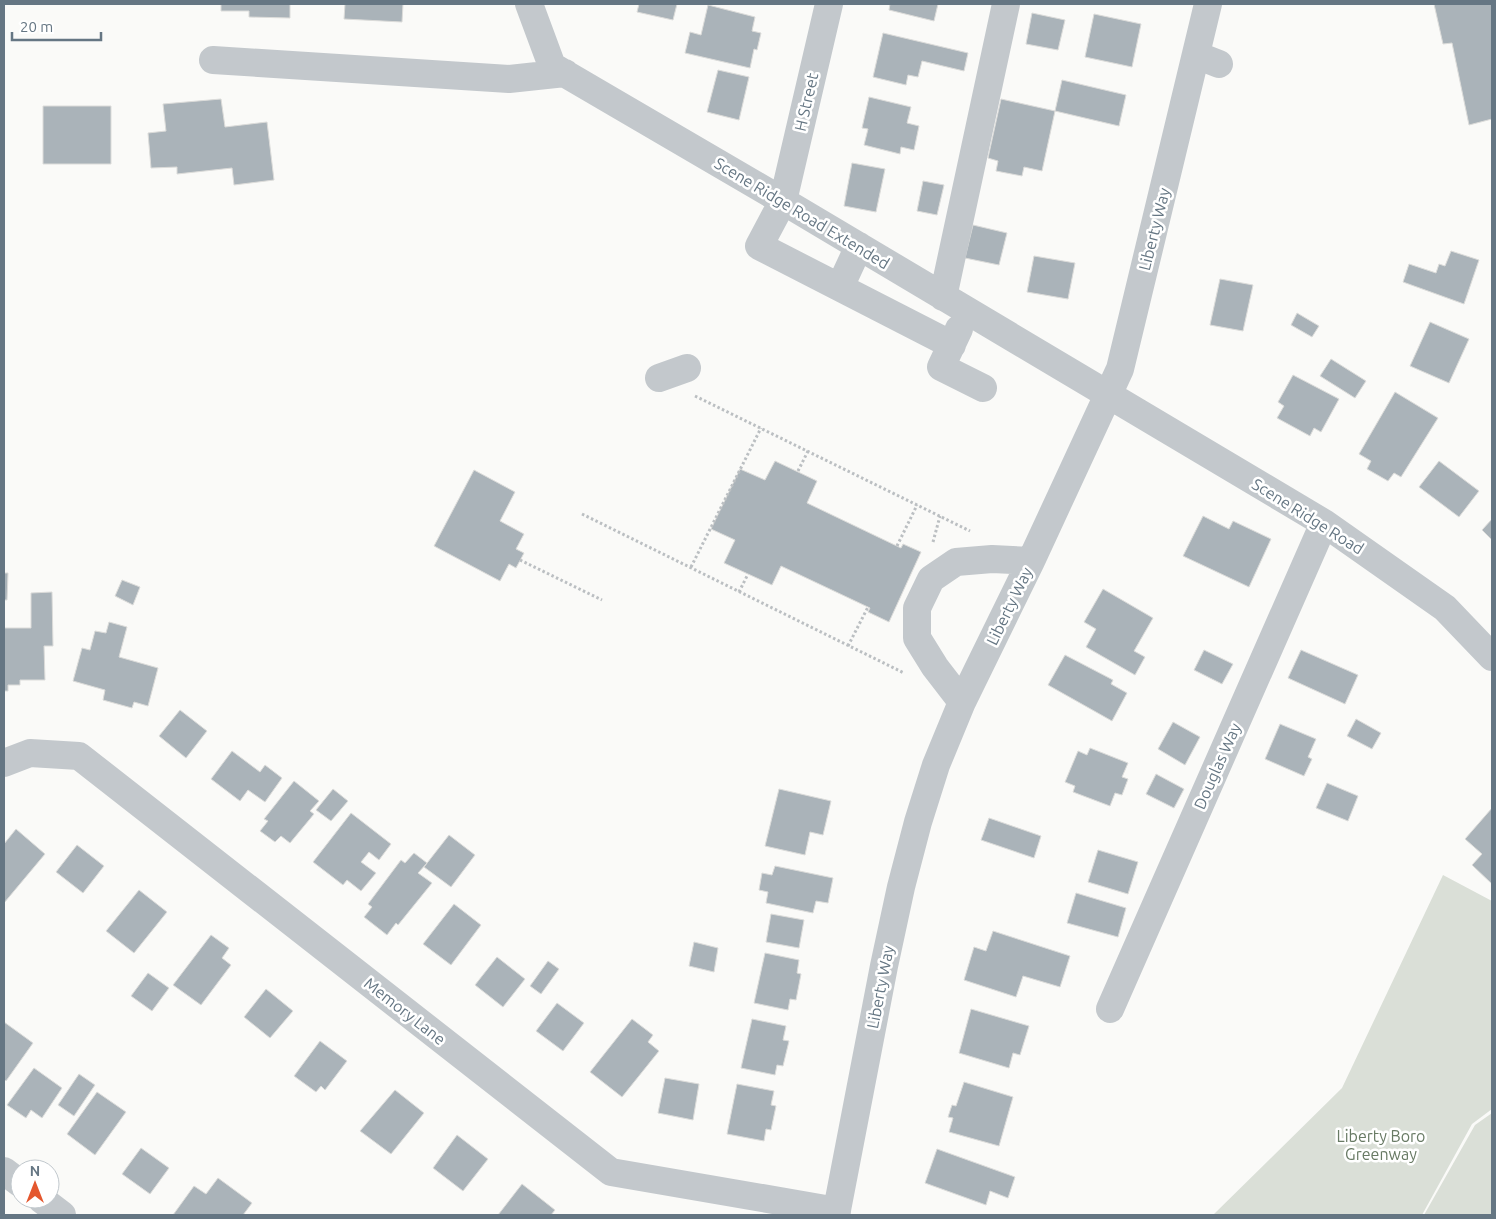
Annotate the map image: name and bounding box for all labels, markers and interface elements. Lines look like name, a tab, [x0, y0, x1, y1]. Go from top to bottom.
scale bar	[12, 10, 101, 42]
text: 20 m	[20, 18, 53, 35]
street label: H Street	[791, 70, 822, 133]
street label: Scene Ridge Road Extended	[711, 154, 893, 272]
street label: Liberty Way	[1135, 186, 1173, 272]
street label: Scene Ridge Road	[1249, 474, 1367, 558]
street label: Liberty Way	[982, 564, 1036, 648]
street label: Douglas Way	[1190, 720, 1244, 812]
street label: Liberty Way	[863, 944, 897, 1030]
street label: Memory Lane	[361, 974, 449, 1048]
park label: Liberty Boro Greenway	[1337, 1127, 1425, 1163]
north arrow	[10, 1159, 60, 1209]
text: N	[30, 1163, 40, 1179]

